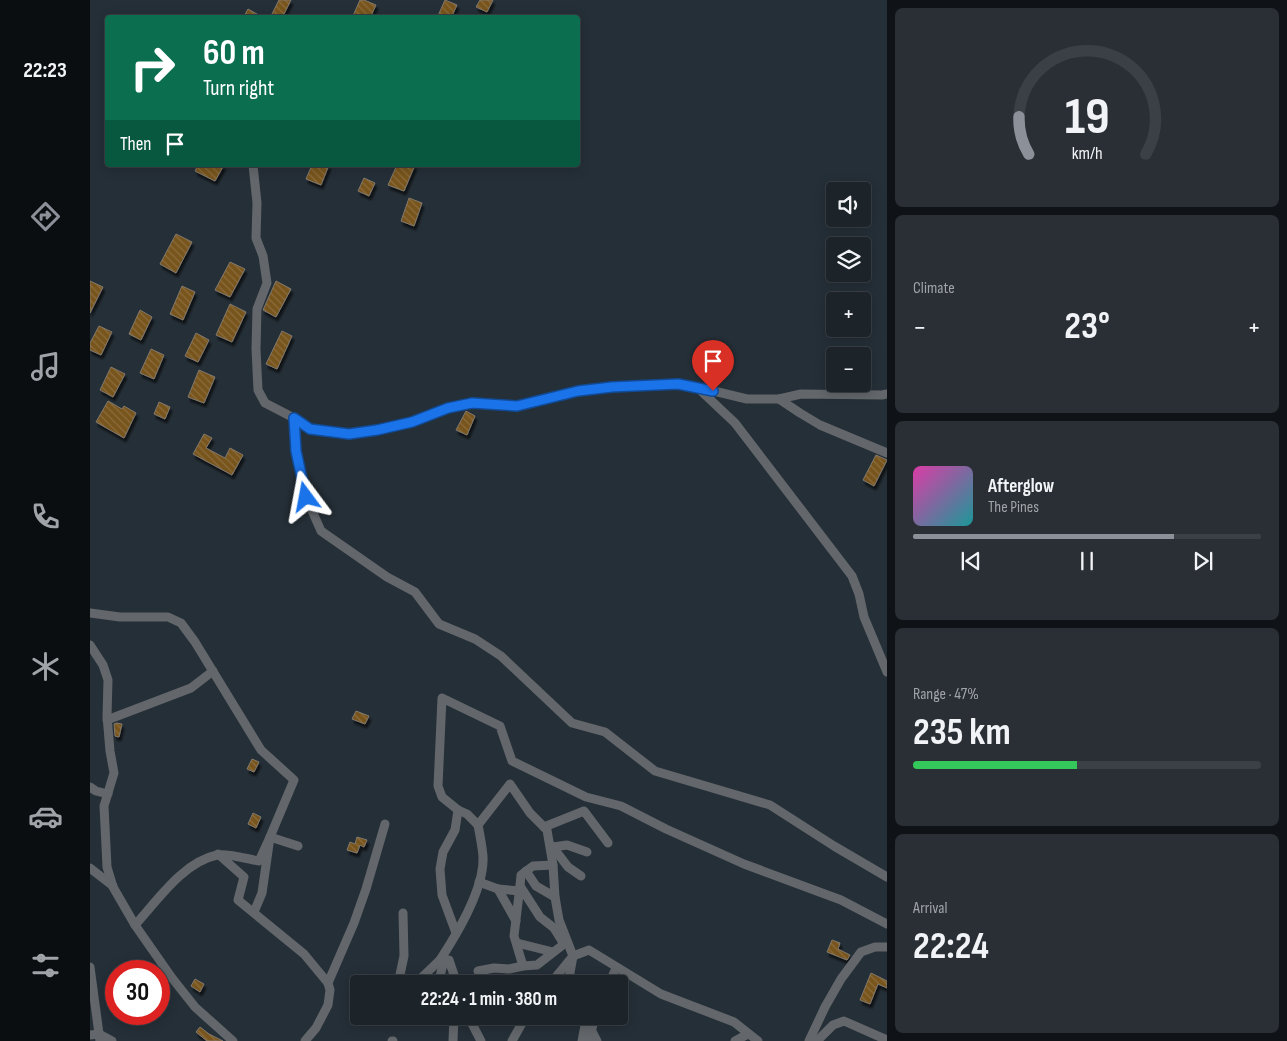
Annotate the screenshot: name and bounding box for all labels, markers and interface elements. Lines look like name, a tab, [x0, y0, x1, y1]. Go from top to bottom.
text: 60 m	[203, 32, 265, 75]
icon: right	[120, 35, 185, 100]
text: 22:23	[23, 57, 67, 84]
text: Turn right	[203, 75, 274, 102]
text: 19	[1064, 86, 1110, 149]
icon: arrive	[161, 130, 189, 158]
text: Then	[120, 133, 151, 156]
text: km/h	[1072, 143, 1102, 164]
map controls	[826, 182, 871, 392]
button: sound	[826, 182, 871, 227]
icon: directions	[28, 199, 63, 234]
button: layers	[826, 237, 871, 282]
text: Climate	[913, 279, 955, 298]
button: +	[826, 292, 871, 337]
text: 23°	[1064, 304, 1110, 349]
text: −	[913, 311, 927, 344]
text: +	[1247, 311, 1261, 344]
pin	[692, 340, 734, 391]
icon: arrive	[699, 347, 727, 375]
button: −	[826, 347, 871, 392]
icon: music	[28, 349, 63, 384]
position arrow	[279, 470, 331, 522]
text: Afterglow	[988, 475, 1054, 498]
text: The Pines	[988, 498, 1039, 517]
icon: phone	[28, 499, 63, 534]
icon: previous	[957, 547, 985, 575]
icon: pause	[1073, 547, 1101, 575]
icon: next	[1189, 547, 1217, 575]
icon: climate	[28, 649, 63, 684]
text: Range · 47%	[913, 685, 979, 704]
text: 235 km	[913, 710, 1011, 755]
icon: car	[28, 799, 63, 834]
text: Arrival	[913, 899, 947, 918]
text: 22:24	[913, 924, 989, 969]
icon: filters	[28, 948, 63, 983]
speed limit sign: 30	[105, 960, 170, 1025]
text: 22:24 · 1 min · 380 m	[421, 988, 557, 1011]

